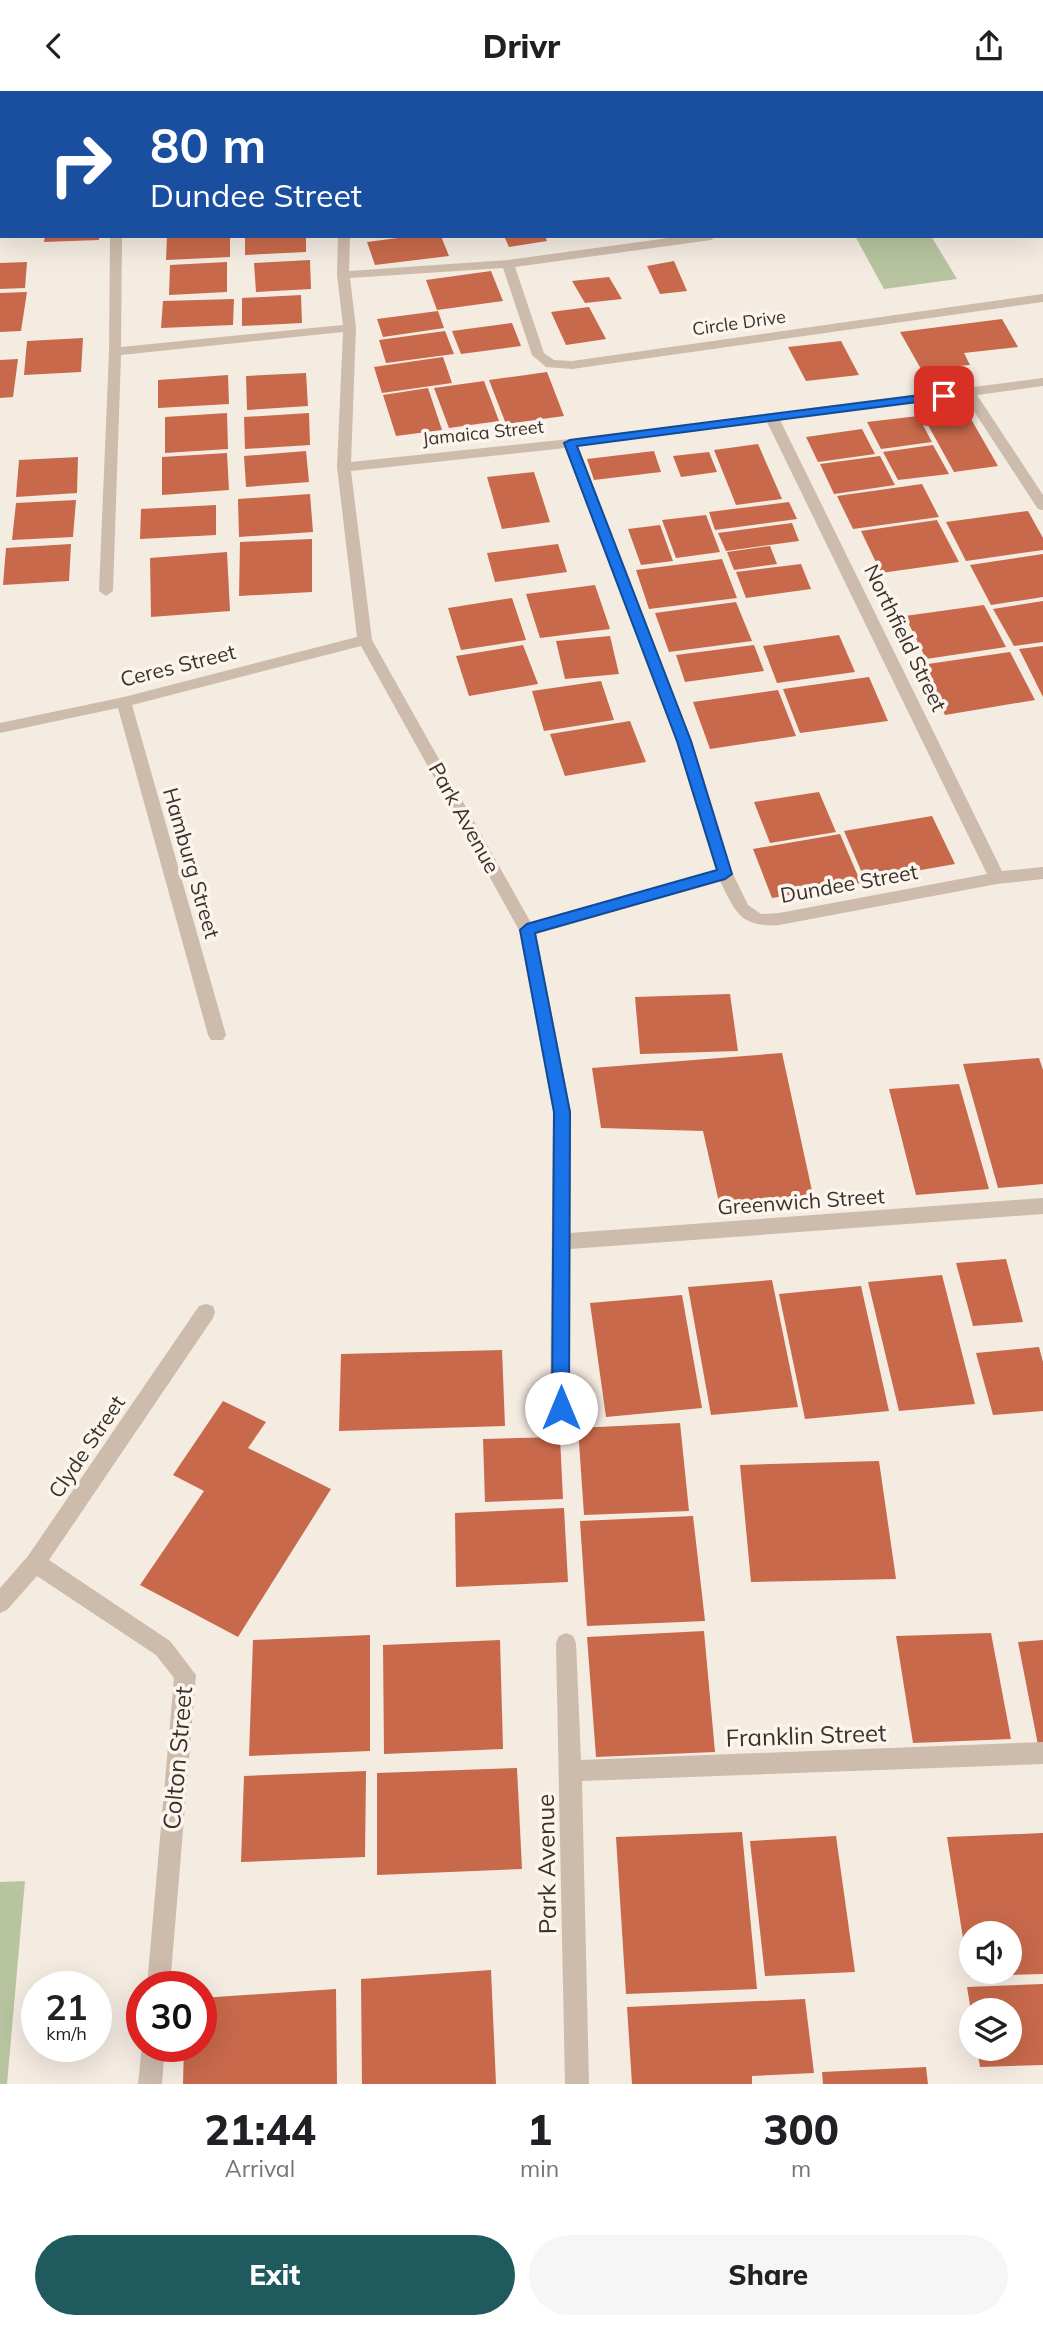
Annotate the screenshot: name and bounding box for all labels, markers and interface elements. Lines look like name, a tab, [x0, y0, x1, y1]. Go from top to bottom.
text: Drivr	[483, 26, 560, 66]
icon: back	[35, 27, 73, 65]
icon: share	[970, 27, 1008, 65]
text: 80 m	[150, 114, 266, 175]
icon: right	[35, 119, 126, 210]
text: Dundee Street	[150, 175, 362, 215]
street label: Circle Drive	[691, 305, 787, 340]
pin	[914, 366, 974, 426]
icon: arrive	[925, 377, 963, 415]
street label: Jamaica Street	[421, 415, 545, 450]
street label: Northfield Street	[859, 560, 953, 715]
street label: Ceres Street	[117, 638, 238, 692]
street label: Park Avenue	[424, 757, 506, 878]
street label: Hamburg Street	[158, 784, 226, 941]
street label: Dundee Street	[778, 858, 920, 908]
street label: Greenwich Street	[717, 1182, 885, 1220]
position arrow	[524, 1371, 598, 1445]
street label: Clyde Street	[42, 1390, 130, 1503]
street label: Colton Street	[156, 1685, 198, 1831]
street label: Franklin Street	[725, 1717, 887, 1753]
street label: Park Avenue	[530, 1794, 562, 1934]
map controls	[959, 1921, 1022, 2061]
button: sound	[959, 1921, 1022, 1984]
speed limit sign: 30	[126, 1971, 217, 2062]
text: 21	[45, 1985, 88, 2029]
button: layers	[959, 1998, 1022, 2061]
text: km/h	[46, 2022, 87, 2045]
text: 21:44	[204, 2103, 316, 2156]
text: 1	[527, 2103, 552, 2156]
text: 300	[763, 2103, 839, 2156]
text: Arrival	[225, 2154, 295, 2183]
text: min	[520, 2154, 559, 2183]
text: m	[791, 2154, 811, 2183]
button: Exit	[35, 2235, 515, 2315]
button: Share	[529, 2235, 1008, 2315]

